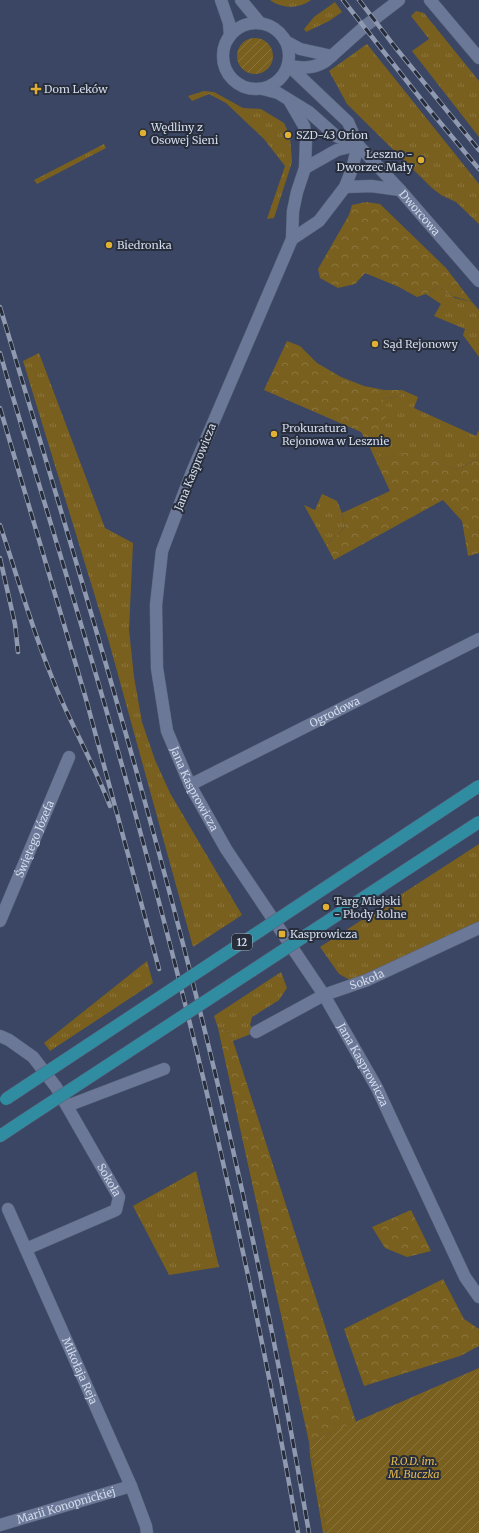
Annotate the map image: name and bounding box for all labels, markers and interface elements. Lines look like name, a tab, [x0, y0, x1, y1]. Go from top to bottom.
place label: Dom Leków	[44, 82, 108, 96]
marker: Dom Leków	[31, 84, 41, 94]
place label: Wędliny z Osowej Sieni	[150, 120, 219, 147]
marker: Wędliny z Osowej Sieni	[138, 128, 148, 138]
place label: SZD-43 Orion	[296, 128, 369, 142]
marker: SZD-43 Orion	[283, 130, 293, 140]
place label: Leszno - Dworzec Mały	[337, 147, 414, 174]
marker: Leszno - Dworzec Mały	[416, 155, 426, 165]
street label: Dworcowa	[396, 187, 443, 238]
place label: Biedronka	[117, 238, 172, 252]
marker: Biedronka	[104, 240, 114, 250]
place label: Sąd Rejonowy	[383, 337, 458, 351]
marker: Sąd Rejonowy	[370, 339, 380, 349]
street label: Jana Kasprowicza	[171, 421, 219, 514]
place label: Prokuratura Rejonowa w Lesznie	[282, 421, 389, 448]
marker: Prokuratura Rejonowa w Lesznie	[269, 429, 279, 439]
street label: Ogrodowa	[307, 693, 362, 730]
street label: Jana Kasprowicza	[167, 743, 222, 834]
street label: Świętego Józefa	[12, 798, 57, 880]
place label: Targ Miejski - Płody Rolne	[334, 894, 407, 921]
marker: Targ Miejski - Płody Rolne	[321, 902, 331, 912]
place label: Kasprowicza	[290, 927, 358, 941]
marker: Kasprowicza	[277, 929, 287, 939]
road number: 12	[232, 934, 252, 950]
street label: Sokoła	[348, 966, 386, 993]
street label: Jana Kasprowicza	[334, 1020, 392, 1109]
street label: Sokoła	[94, 1161, 124, 1199]
street label: Mikołaja Reja	[59, 1335, 101, 1406]
park label: R.O.D. im. M. Buczka	[387, 1454, 440, 1481]
street label: Marii Konopnickiej	[15, 1484, 117, 1527]

